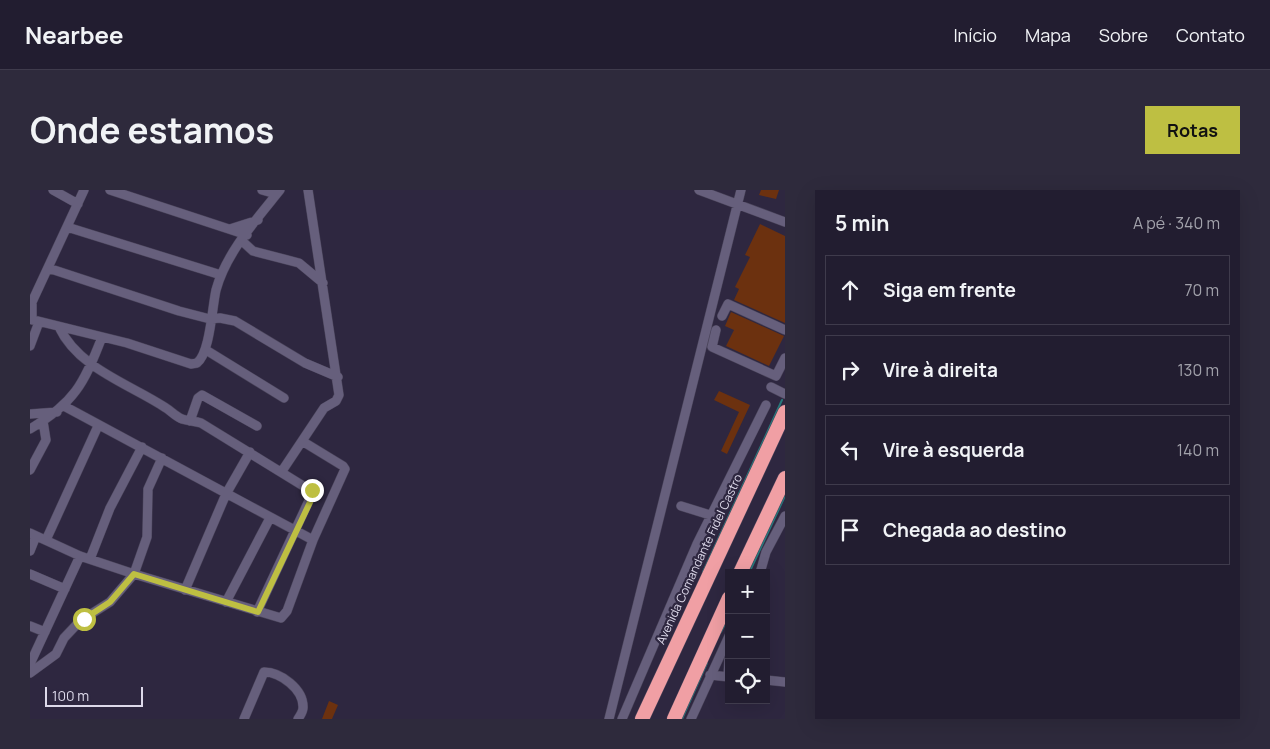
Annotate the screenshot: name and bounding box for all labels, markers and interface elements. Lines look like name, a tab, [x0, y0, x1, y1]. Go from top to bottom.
text: Nearbee	[25, 18, 124, 51]
text: Início	[953, 23, 997, 47]
text: Mapa	[1025, 23, 1071, 47]
text: Sobre	[1099, 23, 1148, 47]
text: Contato	[1176, 23, 1245, 47]
text: Onde estamos	[30, 106, 274, 154]
button: Rotas	[1145, 106, 1240, 154]
text: 5 min	[835, 209, 889, 237]
text: A pé · 340 m	[1133, 212, 1220, 234]
icon: ahead	[836, 276, 864, 304]
text: Siga em frente	[883, 277, 1016, 303]
text: 70 m	[1184, 279, 1219, 301]
icon: right	[836, 356, 864, 384]
text: Vire à direita	[883, 357, 998, 383]
text: 130 m	[1177, 359, 1219, 381]
icon: left	[836, 436, 864, 464]
text: Vire à esquerda	[883, 437, 1024, 463]
text: 140 m	[1177, 439, 1219, 461]
street label: Avenida Comandante Fidel Castro	[652, 471, 746, 647]
route end	[301, 479, 324, 502]
icon: arrive	[836, 516, 864, 544]
text: Chegada ao destino	[883, 517, 1066, 543]
map controls	[725, 569, 770, 704]
button: +	[725, 569, 770, 614]
route start	[73, 608, 96, 631]
button: −	[725, 614, 770, 659]
button: locate	[725, 659, 770, 704]
scale bar	[45, 684, 142, 707]
text: 100 m	[52, 686, 89, 705]

